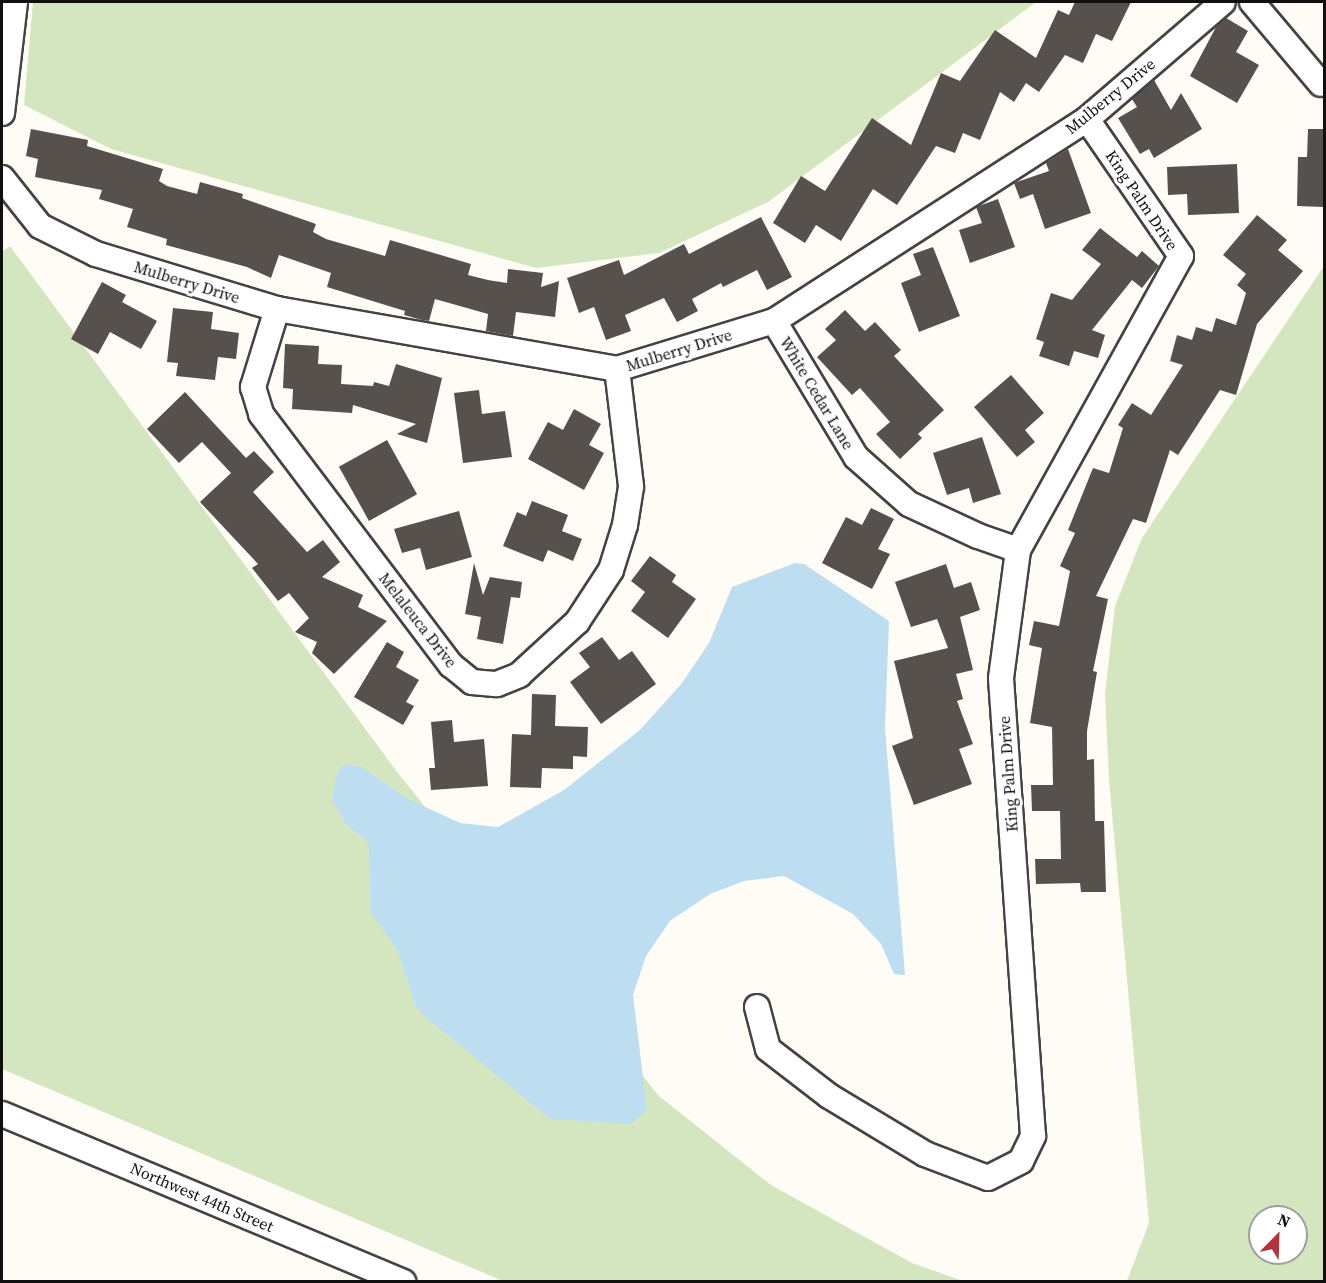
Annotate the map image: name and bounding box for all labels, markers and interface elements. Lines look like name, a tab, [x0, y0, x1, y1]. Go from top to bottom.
street label: Mulberry Drive	[1061, 54, 1159, 138]
street label: King Palm Drive	[1102, 146, 1182, 254]
street label: Mulberry Drive	[132, 257, 242, 307]
street label: Mulberry Drive	[624, 325, 734, 375]
street label: White Cedar Lane	[776, 333, 858, 453]
street label: Melaleuca Drive	[375, 569, 461, 671]
street label: King Palm Drive	[994, 715, 1022, 833]
street label: Northwest 44th Street	[128, 1158, 276, 1236]
north arrow	[1248, 1205, 1308, 1265]
text: N	[1275, 1208, 1294, 1233]

